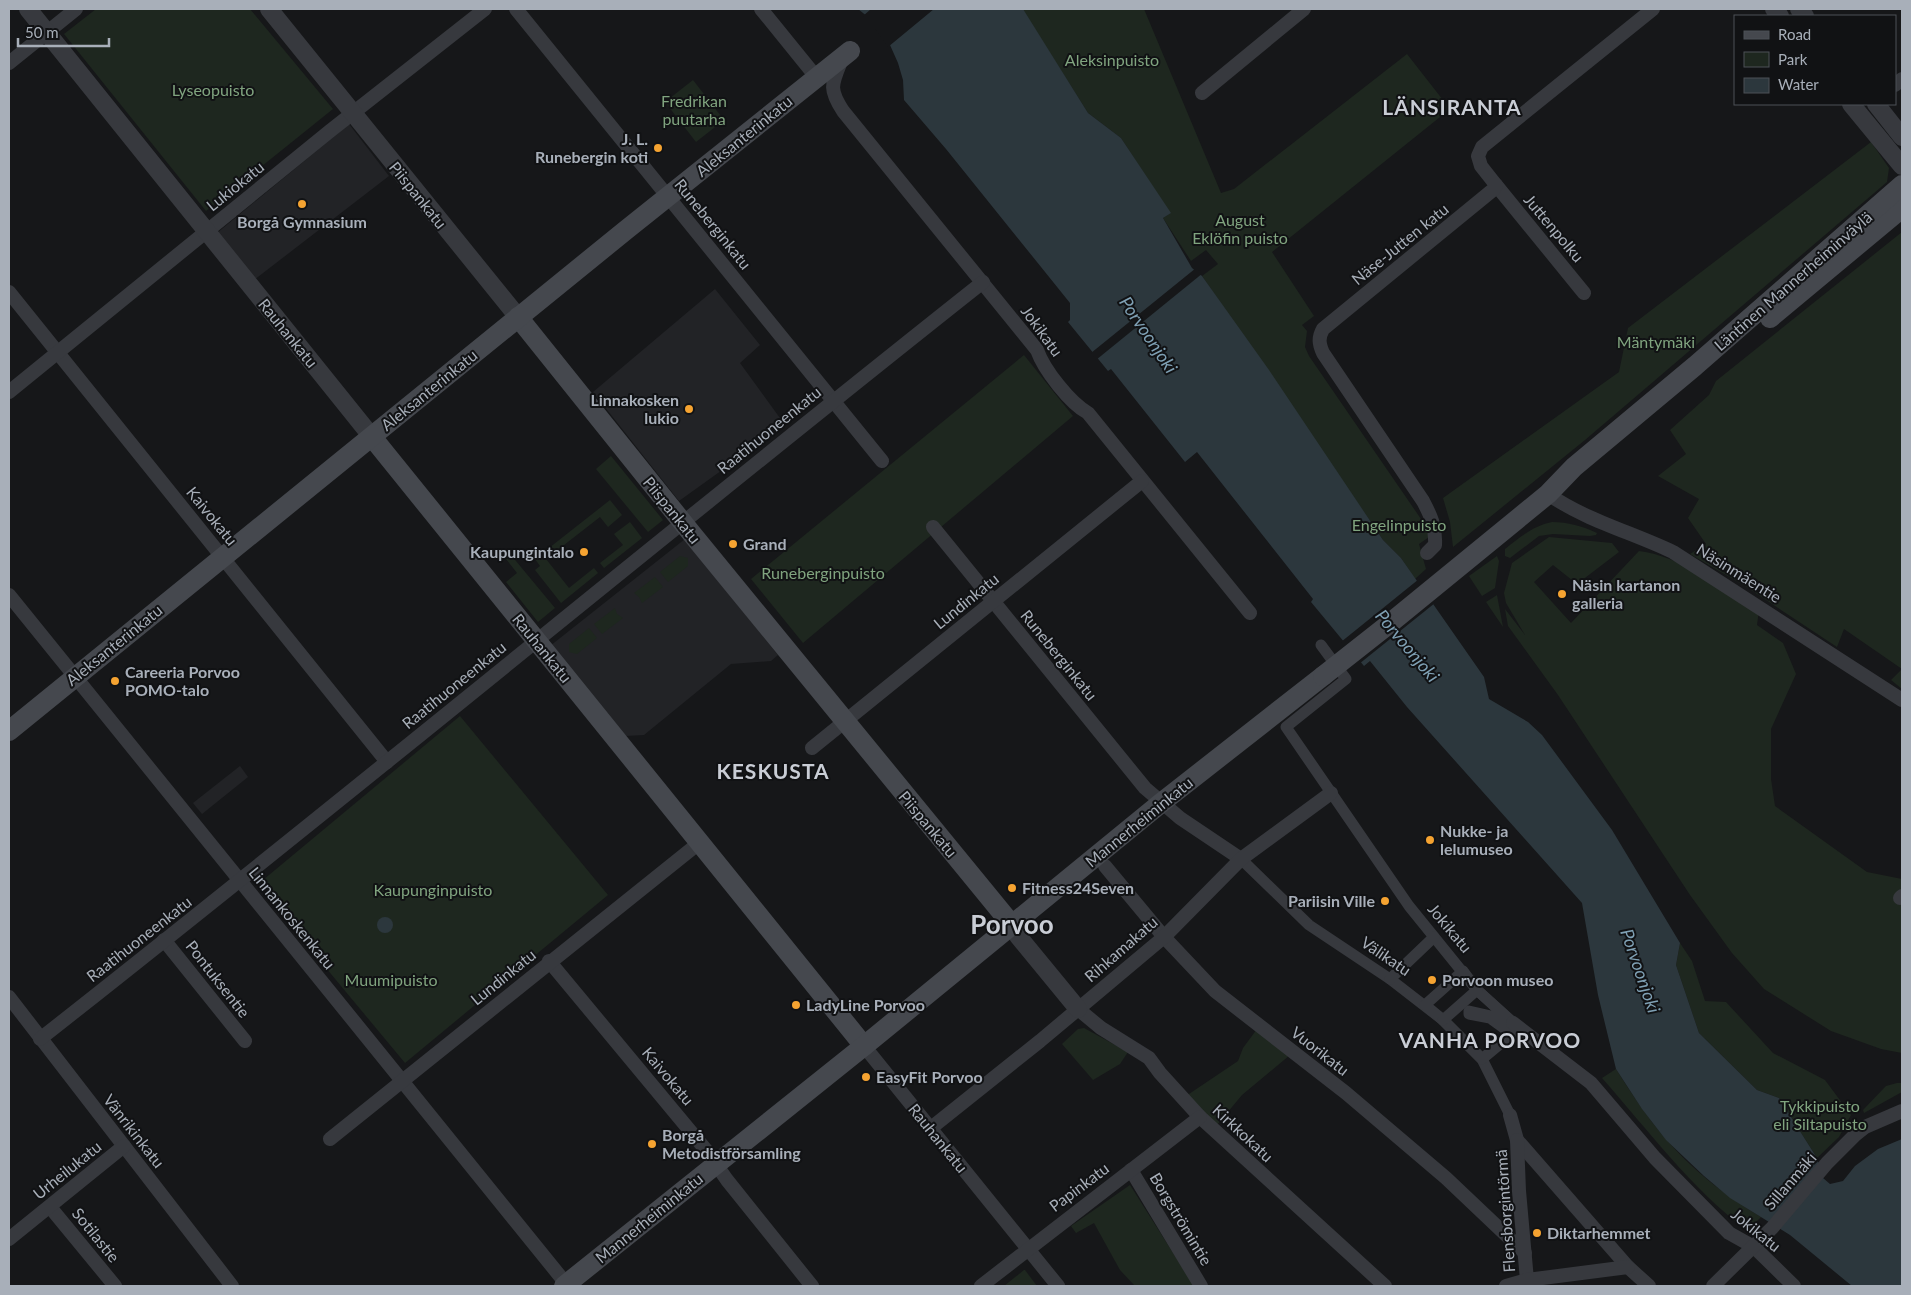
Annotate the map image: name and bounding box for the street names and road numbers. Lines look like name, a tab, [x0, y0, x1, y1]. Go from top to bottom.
street label: Aleksanterinkatu	[692, 91, 796, 180]
street label: Lukiokatu	[202, 157, 267, 215]
street label: Piispankatu	[386, 157, 451, 232]
street label: Runeberginkatu	[671, 175, 756, 273]
street label: Juttenpolku	[1521, 190, 1588, 265]
street label: Näse-Jutten katu	[1348, 199, 1452, 288]
street label: Läntinen Mannerheiminväylä	[1710, 207, 1875, 354]
street label: Rauhankatu	[255, 294, 322, 371]
street label: Jokikatu	[1018, 302, 1067, 360]
street label: Aleksanterinkatu	[377, 345, 481, 434]
street label: Raatihuoneenkatu	[713, 382, 824, 477]
street label: Piispankatu	[640, 472, 705, 547]
street label: Kaivokatu	[183, 482, 242, 549]
street label: Näsinmäentie	[1693, 539, 1785, 606]
street label: Lundinkatu	[929, 569, 1002, 633]
street label: Aleksanterinkatu	[62, 600, 166, 689]
street label: Runeberginkatu	[1017, 606, 1102, 704]
street label: Rauhankatu	[509, 609, 576, 686]
street label: Raatihuoneenkatu	[398, 637, 509, 732]
street label: Mannerheiminkatu	[1081, 773, 1196, 871]
street label: Piispankatu	[895, 787, 962, 861]
street label: Linnankoskenkatu	[245, 863, 339, 973]
street label: Raatihuoneenkatu	[82, 892, 195, 985]
street label: Jokikatu	[1424, 899, 1476, 956]
street label: Rihkamakatu	[1080, 912, 1161, 985]
street label: Välikatu	[1358, 932, 1415, 979]
street label: Pontuksentie	[182, 936, 254, 1021]
street label: Lundinkatu	[466, 945, 539, 1009]
street label: Vuorikatu	[1288, 1022, 1353, 1079]
street label: Kaivokatu	[639, 1043, 698, 1109]
street label: Vänrikinkatu	[100, 1090, 169, 1171]
street label: Rauhankatu	[905, 1099, 972, 1176]
street label: Kirkkokatu	[1209, 1100, 1278, 1165]
street label: Urheilukatu	[29, 1136, 104, 1203]
street label: Sillanmäki	[1760, 1148, 1820, 1213]
street label: Flensborgintörmä	[1491, 1149, 1518, 1273]
street label: Papinkatu	[1045, 1158, 1112, 1215]
street label: Mannerheiminkatu	[591, 1169, 706, 1267]
street label: Borgströmintie	[1146, 1169, 1217, 1268]
street label: Sotilastie	[69, 1204, 124, 1266]
street label: Jokikatu	[1728, 1204, 1785, 1255]

